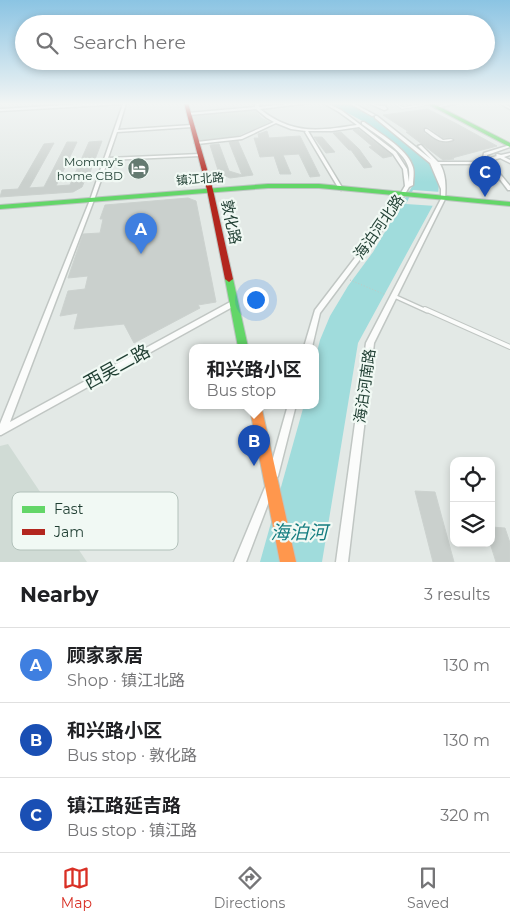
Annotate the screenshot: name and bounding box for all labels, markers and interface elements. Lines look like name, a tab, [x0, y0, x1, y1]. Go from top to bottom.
search box	[15, 15, 495, 70]
icon: search	[33, 29, 61, 57]
text: Search here	[73, 31, 186, 54]
place label: Mommy's home CBD	[57, 154, 123, 183]
pin: C	[469, 156, 501, 197]
hotel icon: Mommy's home CBD	[127, 157, 151, 181]
street label: 镇江北路	[175, 169, 224, 188]
street label: 海泊河北路	[349, 191, 408, 263]
street label: 敦化路	[218, 198, 245, 246]
pin: A	[125, 213, 157, 254]
your location	[243, 287, 269, 313]
street label: 西吴二路	[80, 340, 154, 394]
popup	[189, 344, 319, 409]
street label: 海泊河南路	[350, 347, 379, 424]
text: 和兴路小区	[206, 358, 302, 381]
text: Bus stop	[206, 381, 276, 400]
pin: B	[238, 425, 270, 466]
map controls	[450, 457, 495, 547]
button: locate	[450, 457, 495, 502]
legend	[12, 492, 178, 550]
text: Fast	[54, 500, 84, 518]
button: layers	[450, 502, 495, 547]
water label: 海泊河	[270, 521, 331, 544]
text: Jam	[53, 523, 84, 541]
text: Nearby	[20, 582, 99, 607]
text: 3 results	[424, 585, 490, 604]
text: 顾家家居	[67, 644, 143, 667]
text: A	[30, 656, 42, 675]
text: 130 m	[443, 656, 490, 675]
text: Shop · 镇江北路	[67, 671, 185, 690]
text: 和兴路小区	[67, 719, 162, 742]
text: B	[30, 731, 42, 750]
text: 130 m	[443, 731, 490, 750]
text: Bus stop · 敦化路	[67, 746, 197, 765]
text: 镇江路延吉路	[67, 794, 181, 817]
text: C	[30, 806, 42, 825]
text: 320 m	[440, 806, 490, 825]
text: Bus stop · 镇江路	[67, 821, 197, 840]
tab: Map	[61, 864, 92, 912]
tab: Directions	[214, 864, 285, 912]
tab: Saved	[407, 864, 449, 912]

